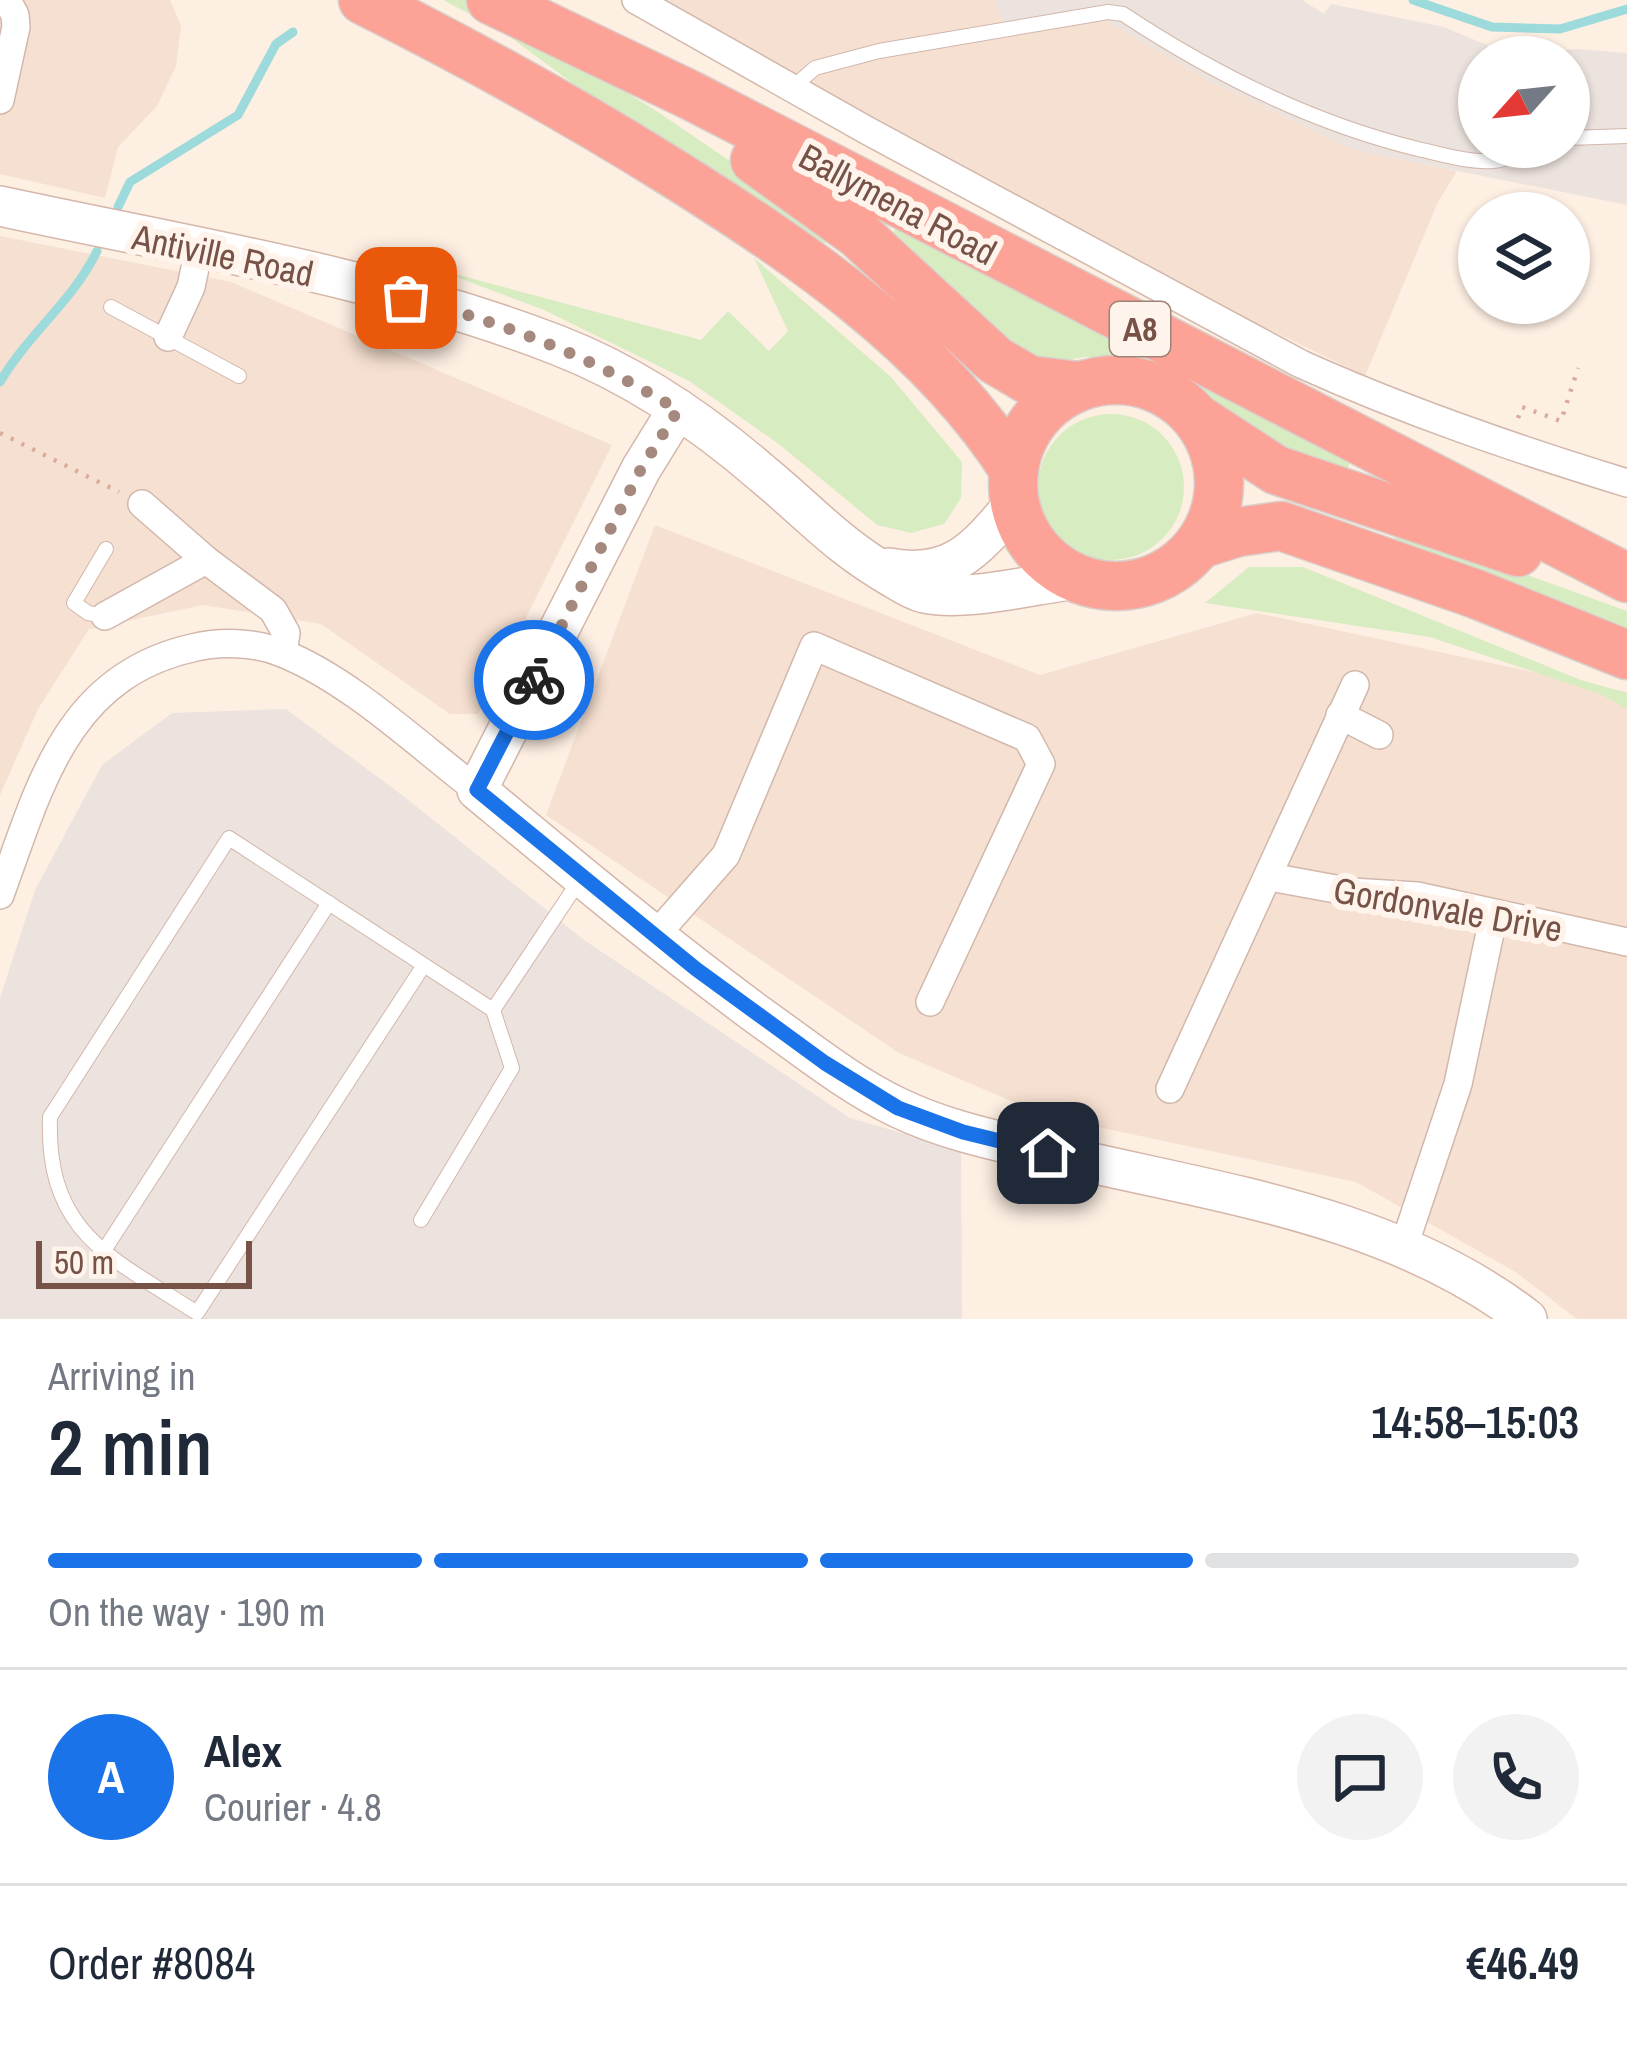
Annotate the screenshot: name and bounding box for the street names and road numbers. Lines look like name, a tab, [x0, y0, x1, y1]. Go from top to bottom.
street label: Ballymena Road	[791, 132, 1005, 276]
street label: Antiville Road	[127, 212, 318, 298]
road number: A8	[1110, 302, 1170, 356]
street label: Gordonvale Drive	[1330, 865, 1566, 953]

